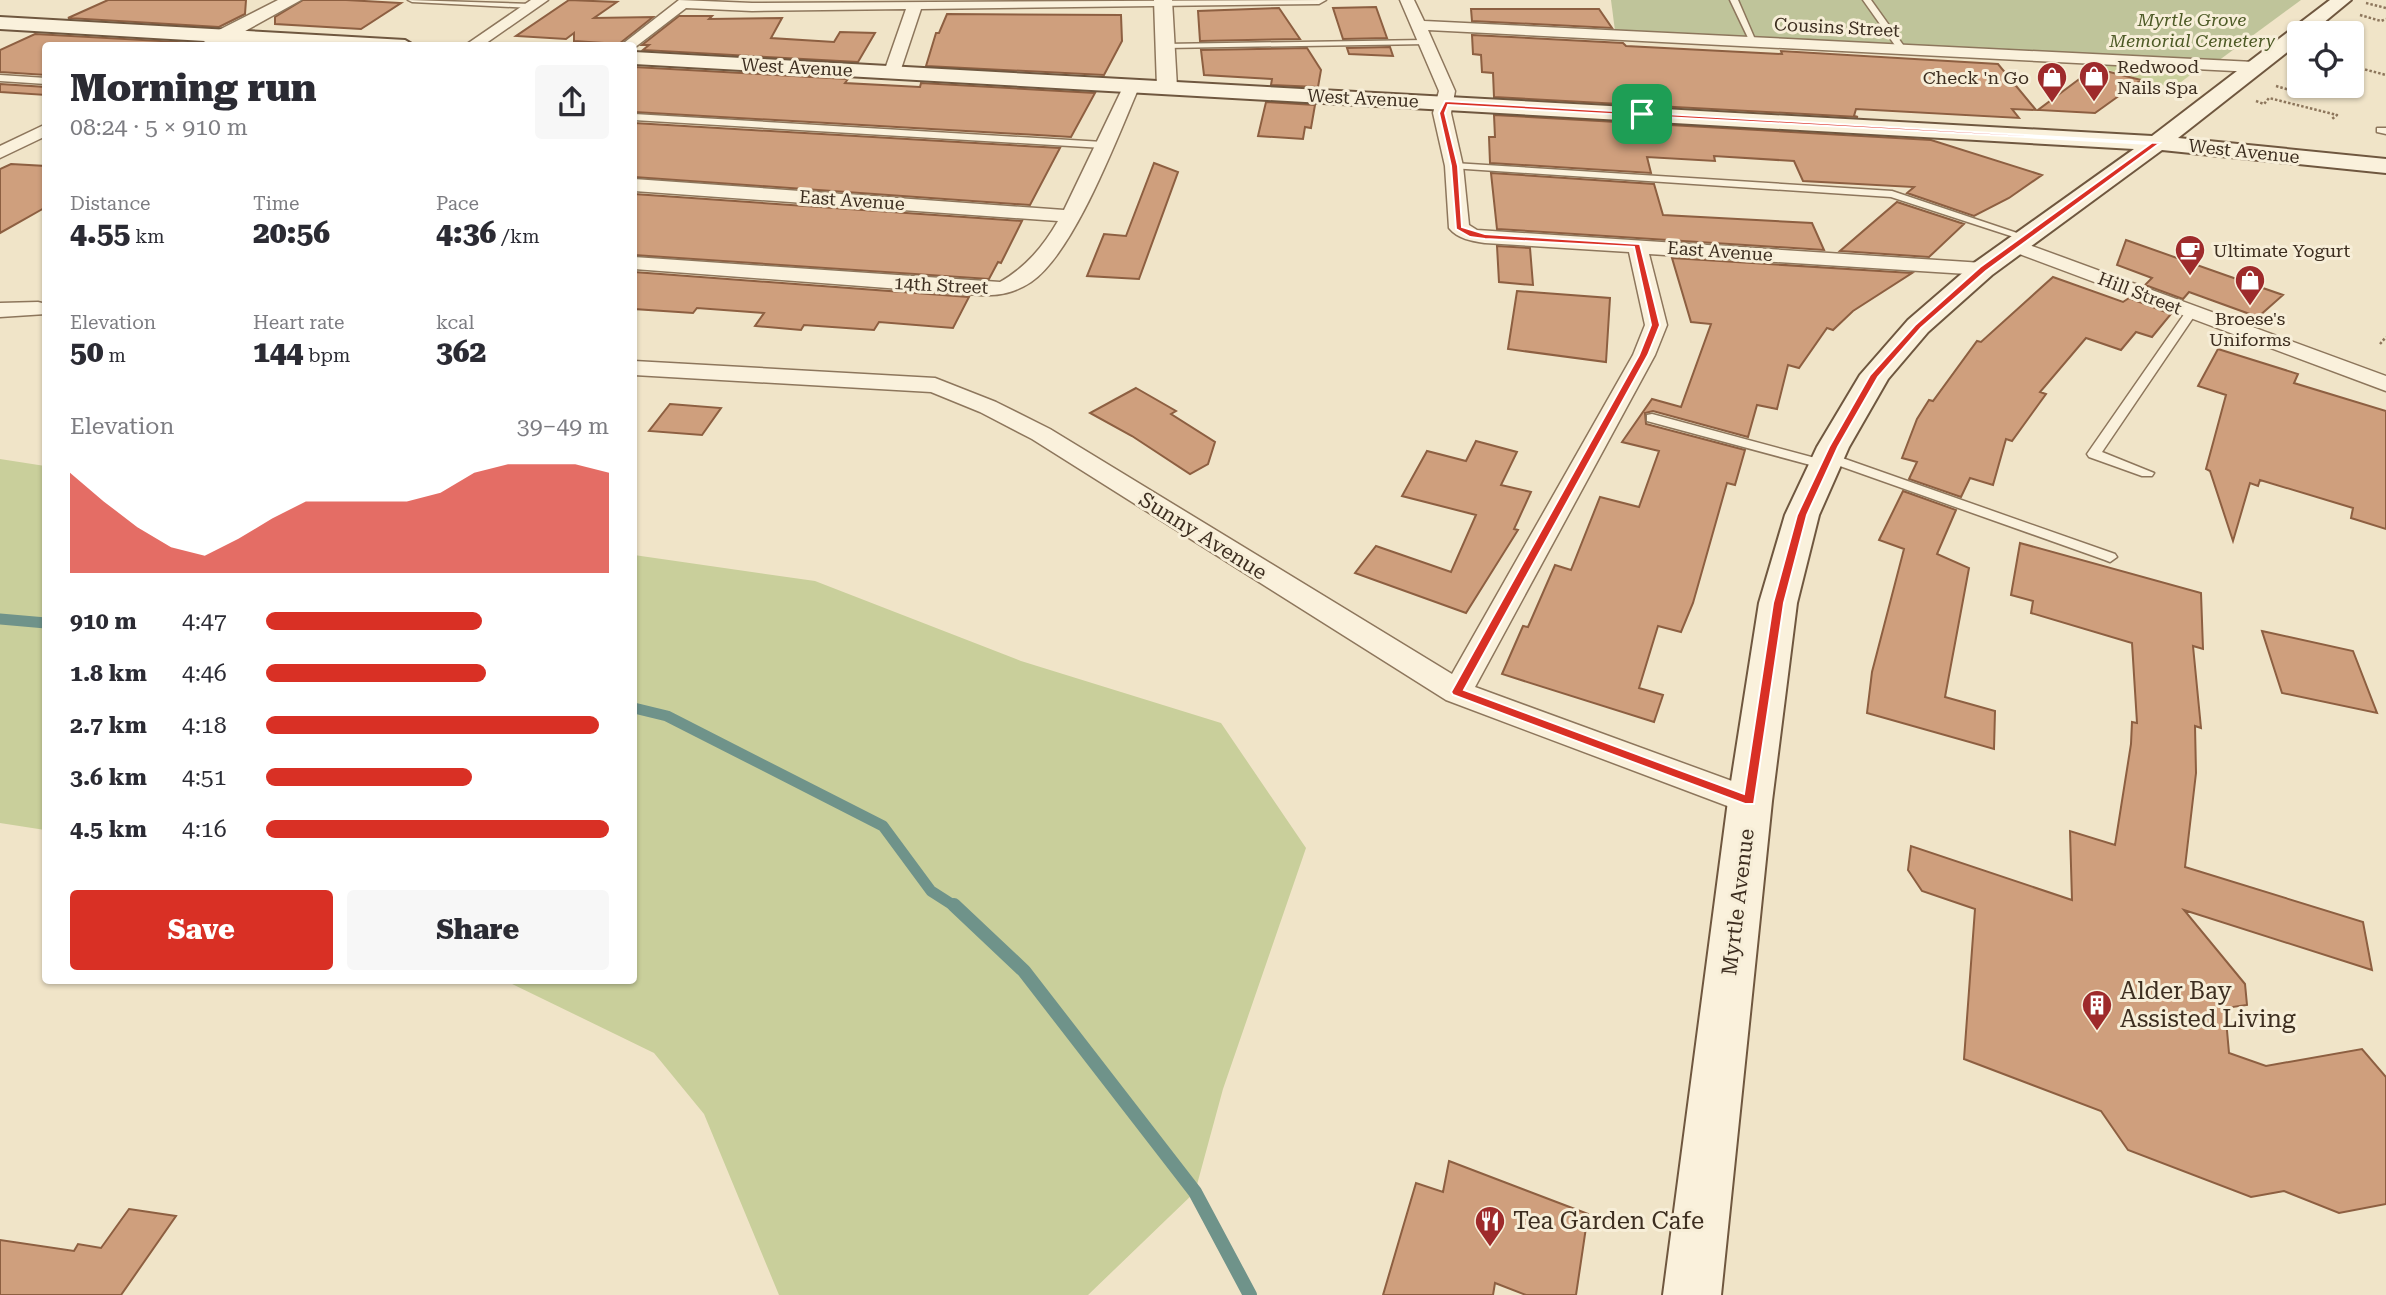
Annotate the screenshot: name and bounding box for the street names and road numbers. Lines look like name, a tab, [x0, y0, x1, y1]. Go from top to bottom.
street label: Cousins Street	[1774, 13, 1901, 41]
street label: West Avenue	[741, 54, 853, 80]
street label: West Avenue	[1307, 85, 1419, 111]
street label: West Avenue	[2187, 135, 2301, 167]
street label: East Avenue	[799, 186, 906, 214]
street label: East Avenue	[1667, 237, 1774, 265]
street label: Hill Street	[2095, 267, 2185, 319]
street label: 14th Street	[893, 272, 989, 298]
street label: Sunny Avenue	[1135, 487, 1271, 585]
street label: Myrtle Avenue	[1717, 827, 1759, 977]

